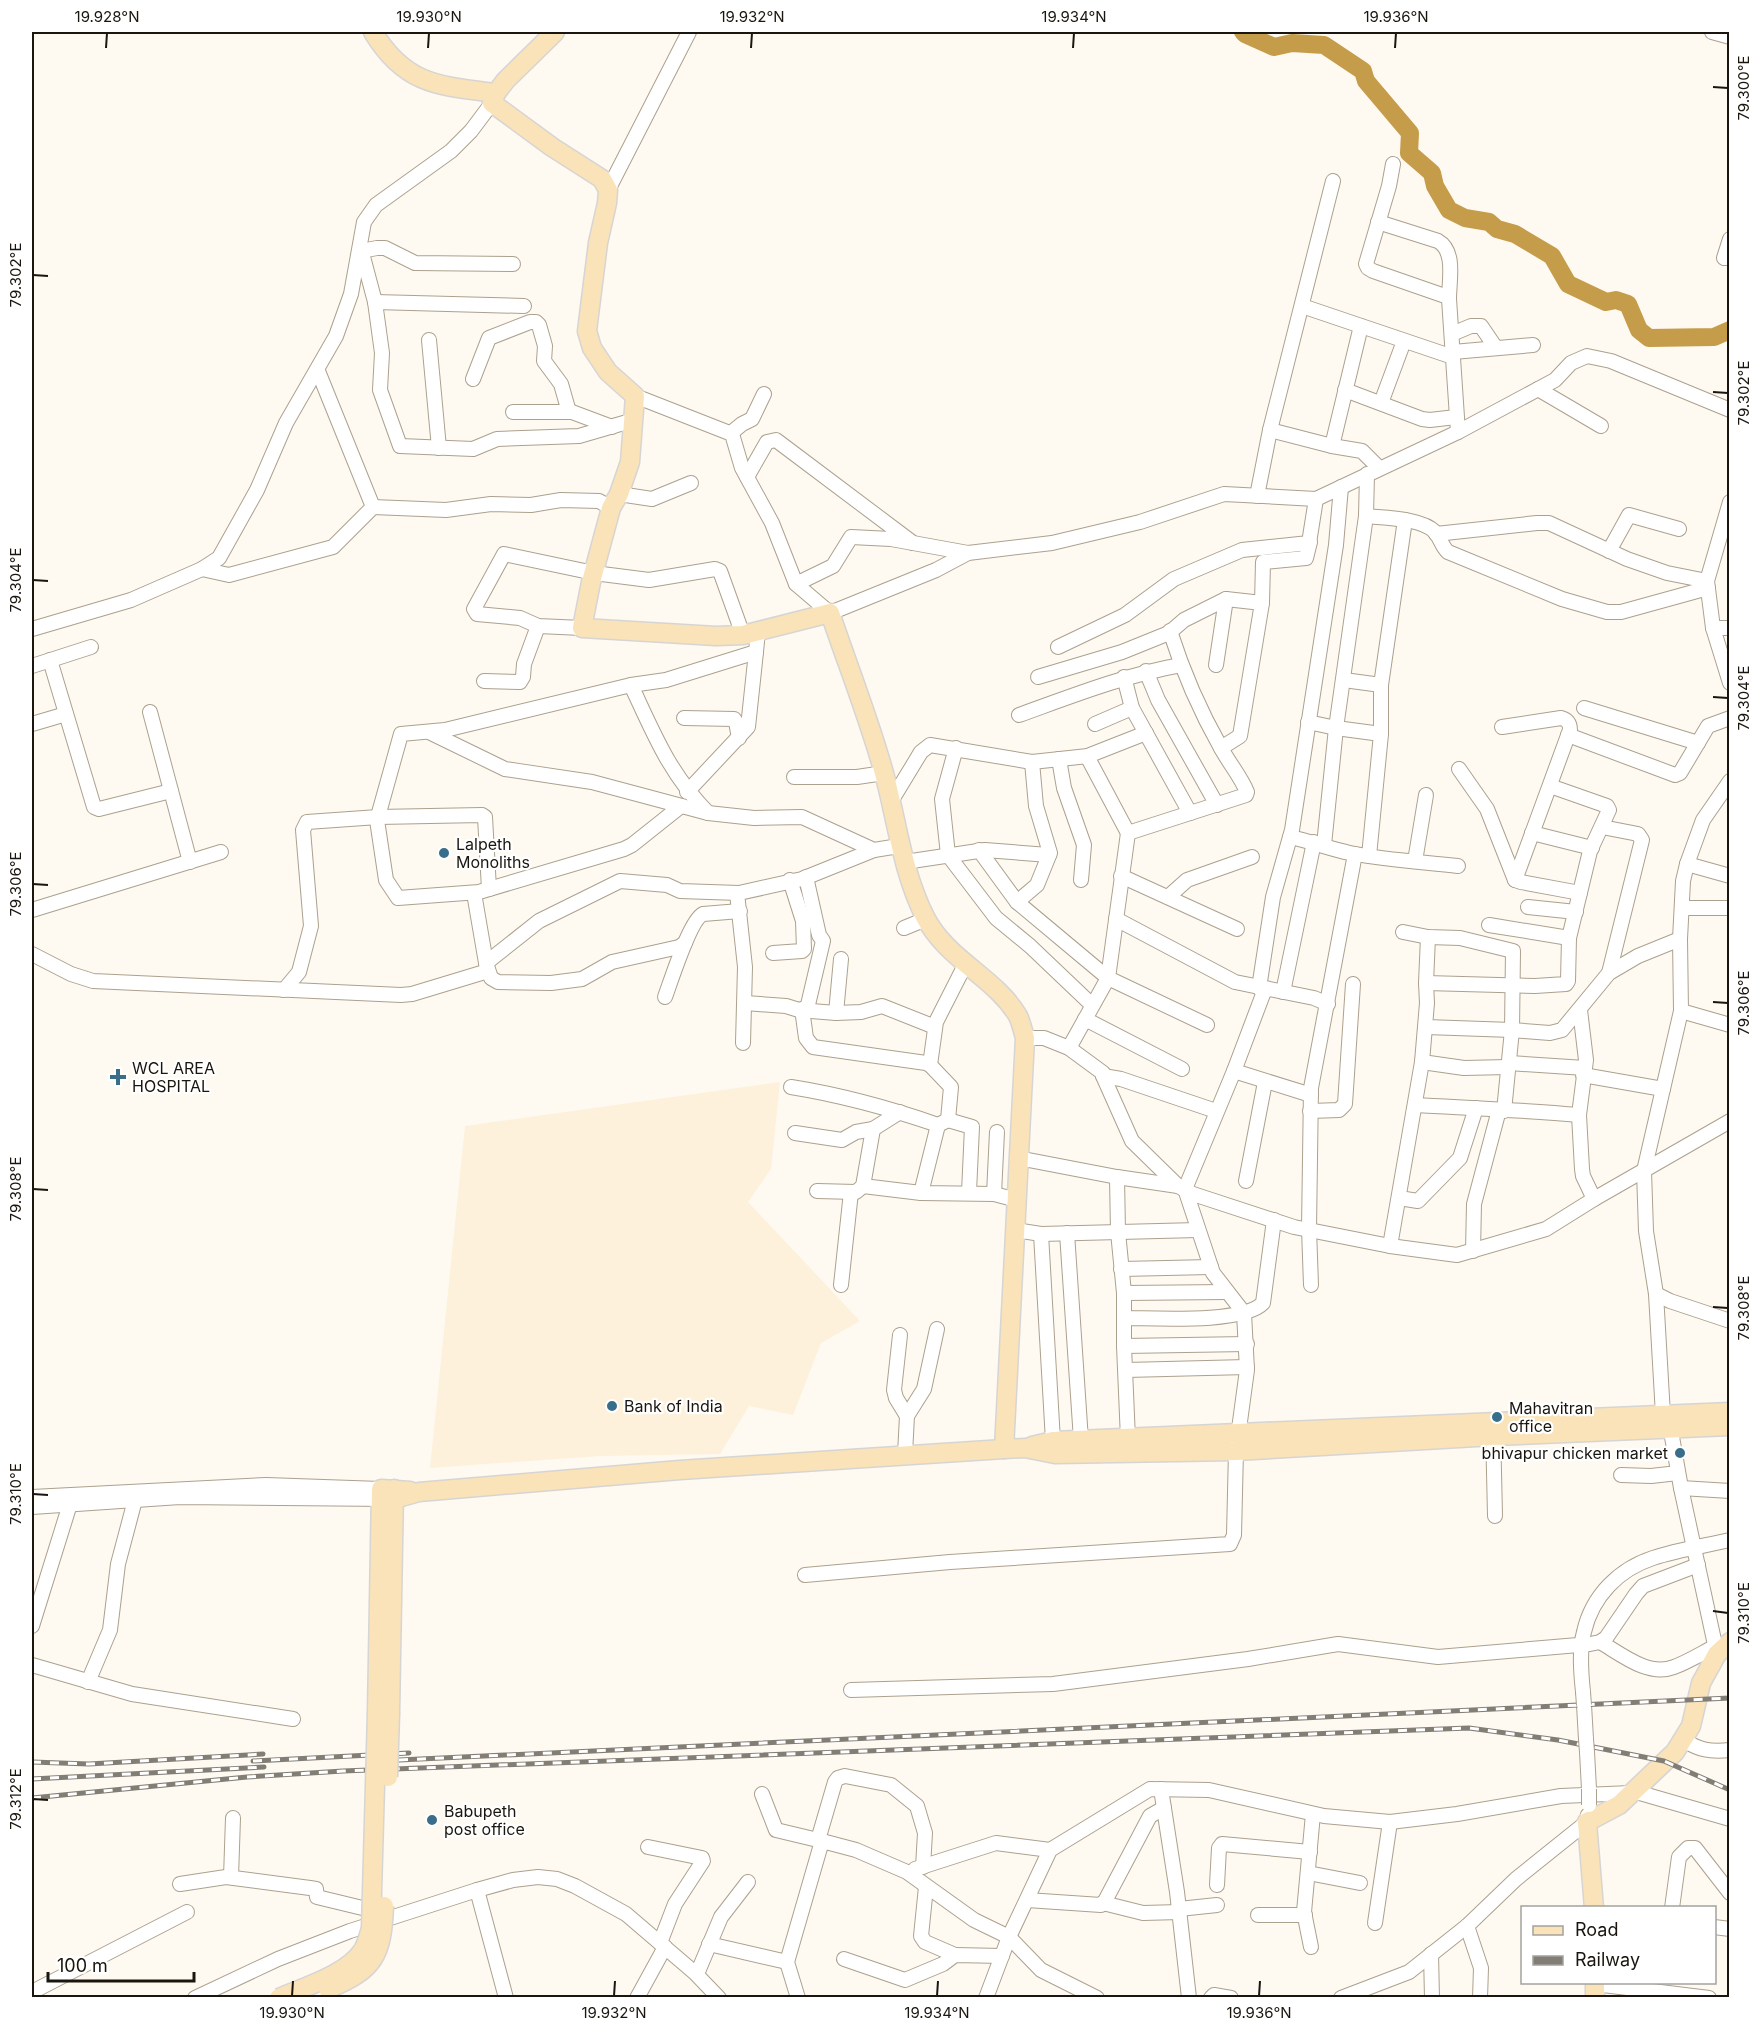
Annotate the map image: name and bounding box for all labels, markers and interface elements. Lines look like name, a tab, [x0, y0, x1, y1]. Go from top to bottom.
text: 19.928°N	[75, 7, 139, 26]
text: 19.930°N	[396, 7, 462, 26]
text: 19.932°N	[719, 7, 785, 26]
text: 19.934°N	[1041, 7, 1107, 26]
text: 19.936°N	[1363, 7, 1429, 26]
text: 79.300°E	[1734, 55, 1753, 121]
text: 79.302°E	[6, 243, 25, 307]
text: 79.302°E	[1734, 361, 1753, 425]
text: 79.304°E	[6, 547, 25, 613]
text: 79.304°E	[1734, 665, 1753, 731]
place label: Lalpeth Monoliths	[456, 834, 530, 872]
marker: Lalpeth Monoliths	[437, 846, 451, 860]
text: 79.306°E	[6, 851, 25, 917]
text: 79.306°E	[1734, 970, 1753, 1036]
place label: WCL AREA HOSPITAL	[132, 1058, 215, 1096]
marker: WCL AREA HOSPITAL	[109, 1068, 127, 1086]
text: 79.308°E	[6, 1157, 25, 1221]
text: 79.308°E	[1734, 1276, 1753, 1340]
place label: Bank of India	[624, 1396, 723, 1416]
place label: Mahavitran office	[1509, 1398, 1593, 1436]
marker: Bank of India	[605, 1399, 619, 1413]
marker: Mahavitran office	[1490, 1410, 1504, 1424]
place label: bhivapur chicken market	[1482, 1443, 1668, 1463]
marker: bhivapur chicken market	[1673, 1446, 1687, 1460]
text: 79.310°E	[6, 1463, 25, 1525]
text: 79.310°E	[1734, 1582, 1753, 1644]
text: 79.312°E	[6, 1768, 25, 1830]
place label: Babupeth post office	[444, 1801, 525, 1839]
marker: Babupeth post office	[425, 1813, 439, 1827]
legend	[1521, 1906, 1716, 1984]
text: Road	[1575, 1919, 1618, 1940]
scale bar	[48, 1945, 194, 1983]
text: Railway	[1575, 1949, 1640, 1970]
text: 100 m	[57, 1955, 108, 1976]
text: 19.930°N	[259, 2003, 325, 2022]
text: 19.932°N	[581, 2003, 647, 2022]
text: 19.934°N	[904, 2003, 970, 2022]
text: 19.936°N	[1226, 2003, 1292, 2022]

